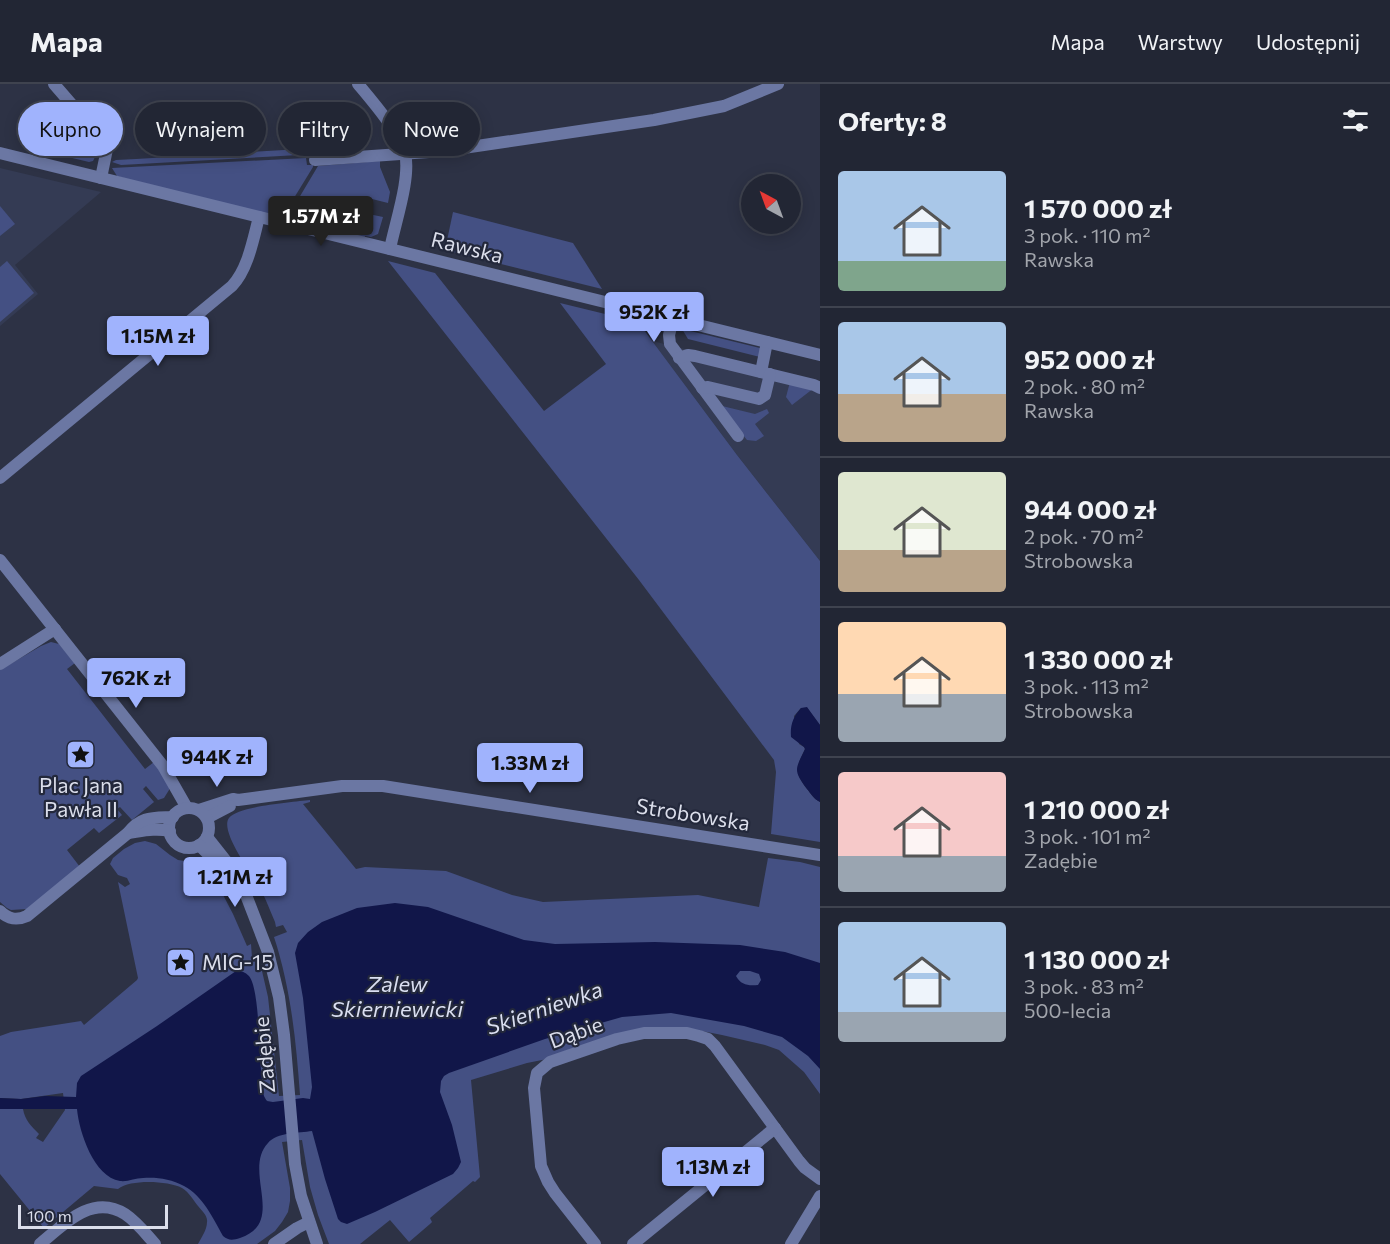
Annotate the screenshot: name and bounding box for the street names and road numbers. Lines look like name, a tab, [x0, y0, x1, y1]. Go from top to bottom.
street label: Rawska	[429, 226, 506, 268]
street label: Strobowska	[635, 792, 752, 835]
street label: Dąbie	[545, 1010, 606, 1053]
street label: Zadębie	[248, 1016, 279, 1095]

